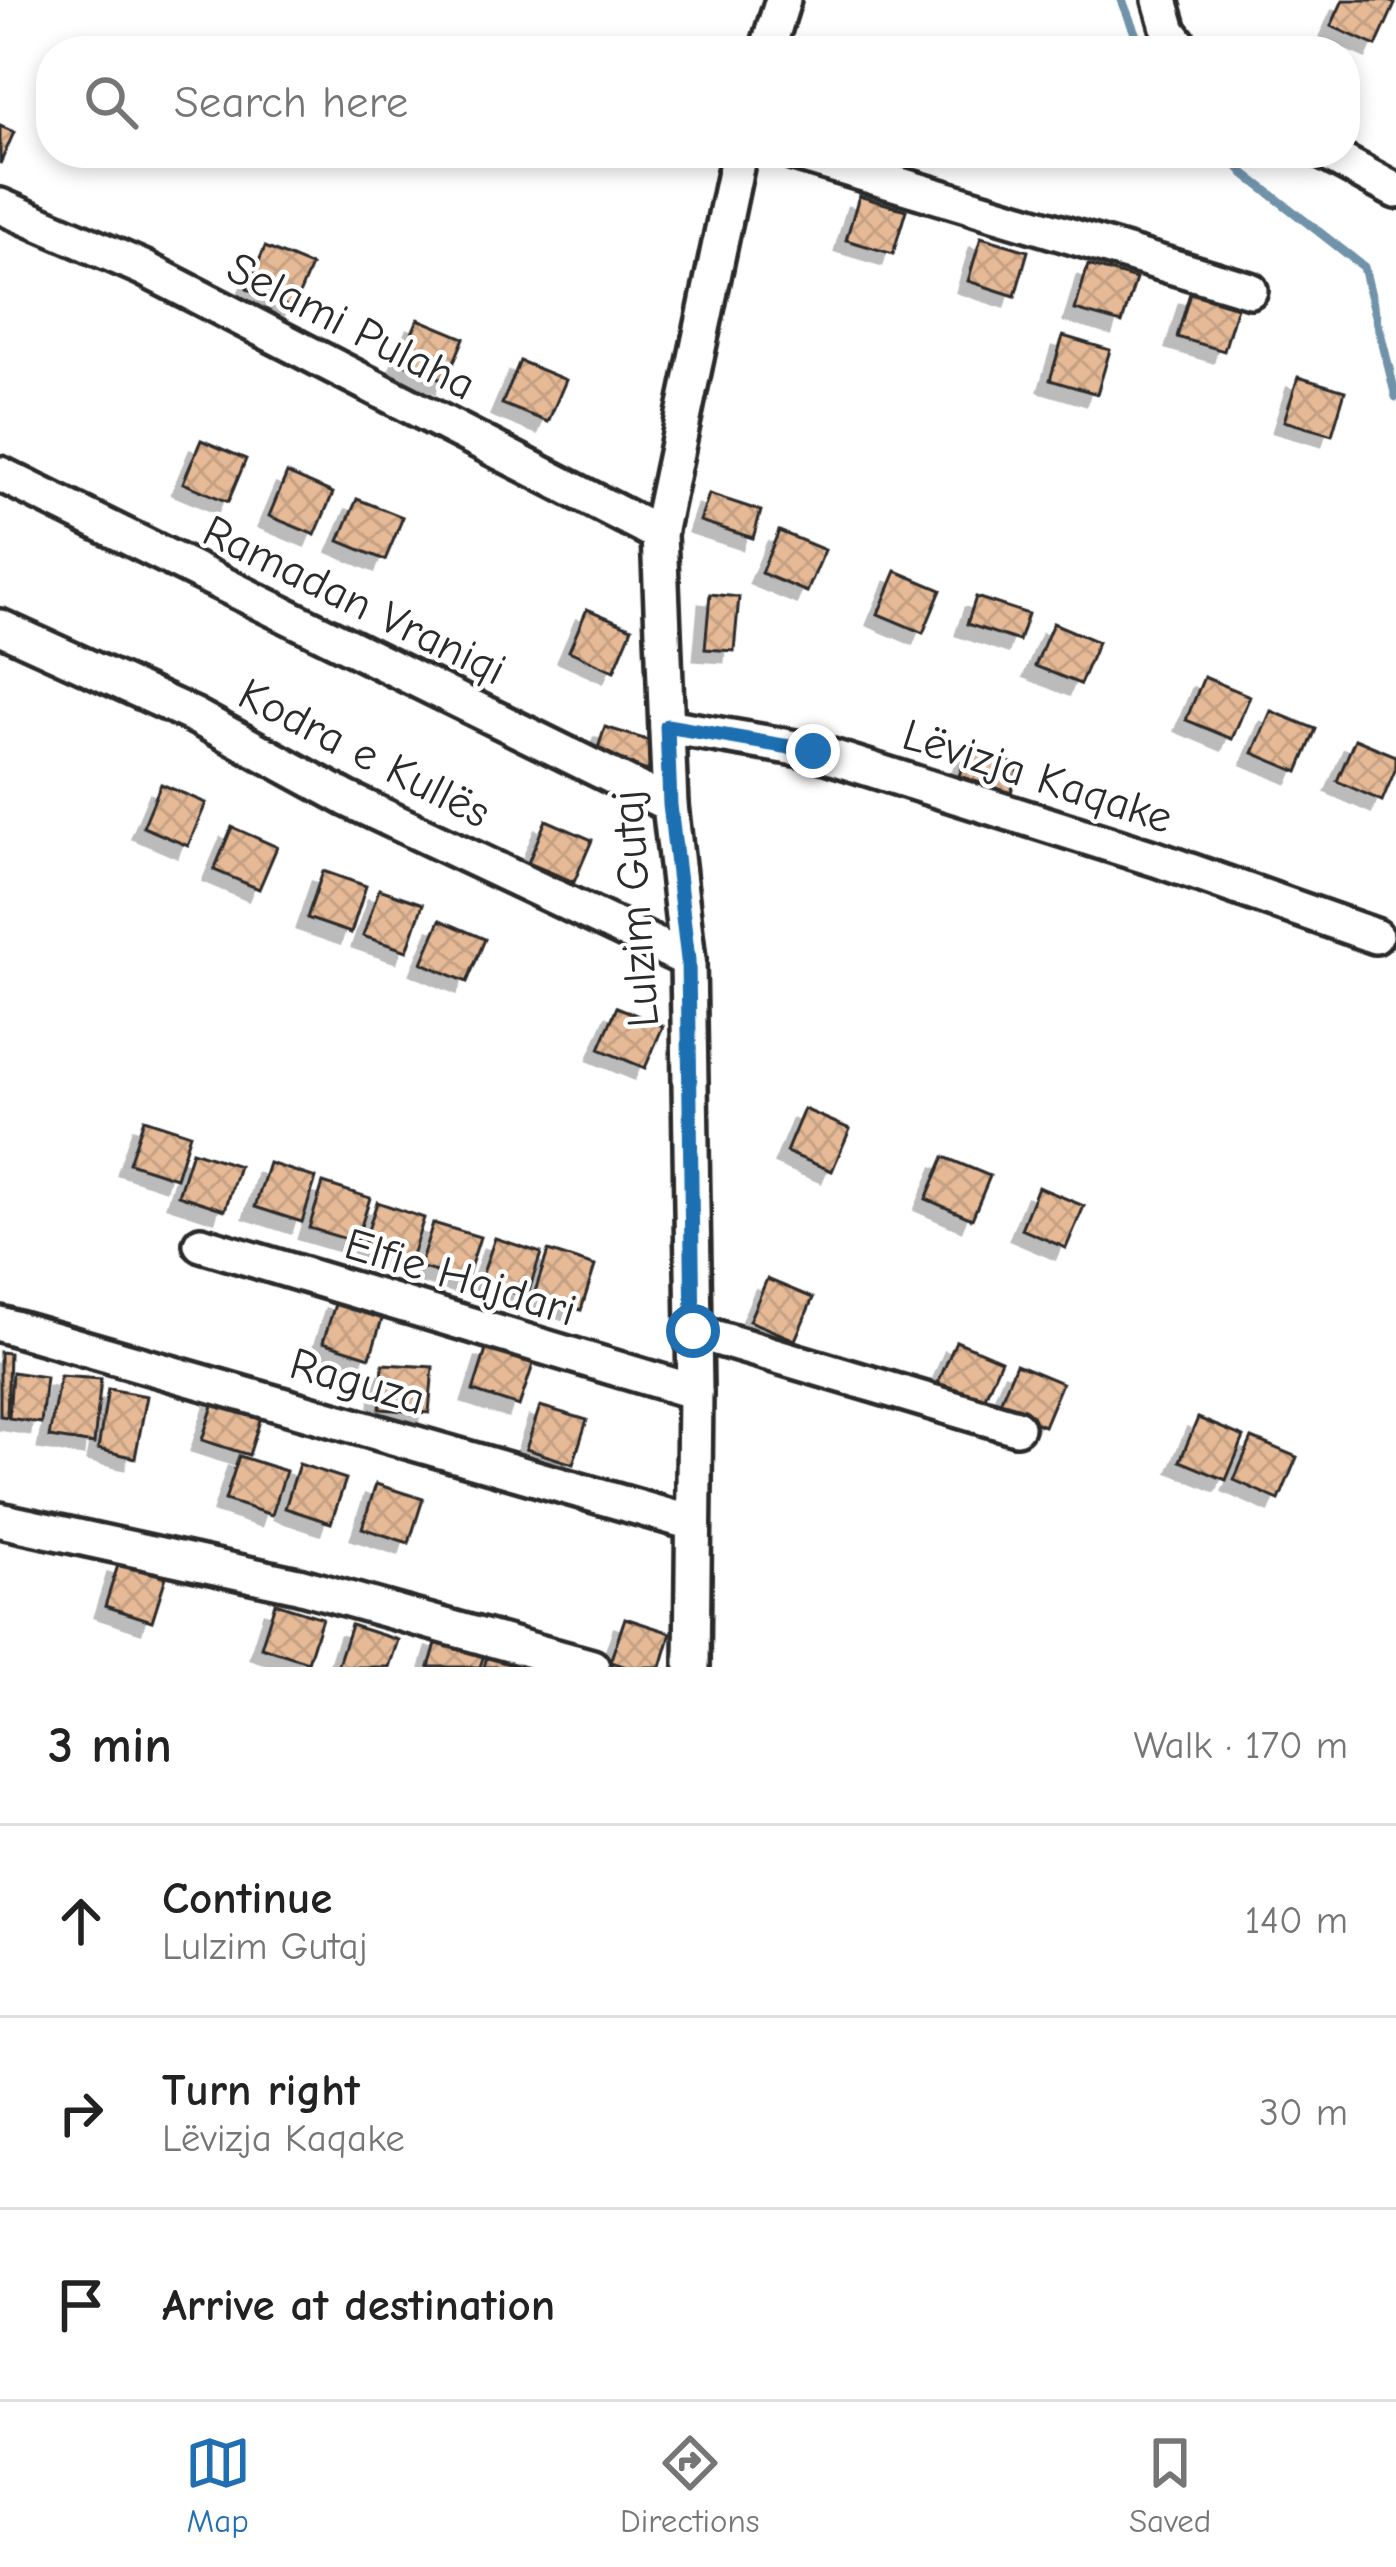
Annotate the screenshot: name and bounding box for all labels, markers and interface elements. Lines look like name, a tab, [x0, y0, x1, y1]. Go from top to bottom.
search box	[36, 36, 1360, 168]
icon: search	[78, 69, 144, 135]
text: Search here	[174, 76, 408, 128]
street label: Selami Pulaha	[219, 241, 484, 411]
street label: Ramadan Vraniqi	[195, 504, 514, 696]
street label: Kodra e Kullës	[230, 667, 499, 838]
street label: Lëvizja Kaqake	[896, 708, 1179, 844]
route end	[786, 724, 840, 778]
street label: Lulzim Gutaj	[601, 789, 669, 1029]
street label: Elfie Hajdari	[339, 1217, 583, 1337]
route start	[666, 1304, 720, 1358]
street label: Raguza	[284, 1337, 431, 1425]
text: 3 min	[48, 1716, 172, 1775]
text: Walk · 170 m	[1133, 1723, 1348, 1768]
text: Continue	[162, 1872, 332, 1924]
icon: ahead	[48, 1888, 114, 1954]
text: 140 m	[1245, 1898, 1348, 1943]
text: Lulzim Gutaj	[162, 1924, 368, 1969]
text: Turn right	[162, 2064, 360, 2116]
icon: right	[48, 2080, 114, 2146]
text: 30 m	[1259, 2090, 1348, 2135]
text: Lëvizja Kaqake	[162, 2116, 405, 2161]
icon: arrive	[48, 2272, 114, 2338]
text: Arrive at destination	[162, 2279, 555, 2331]
tab: Map	[185, 2430, 251, 2540]
tab: Directions	[620, 2430, 760, 2540]
tab: Saved	[1129, 2430, 1211, 2540]

